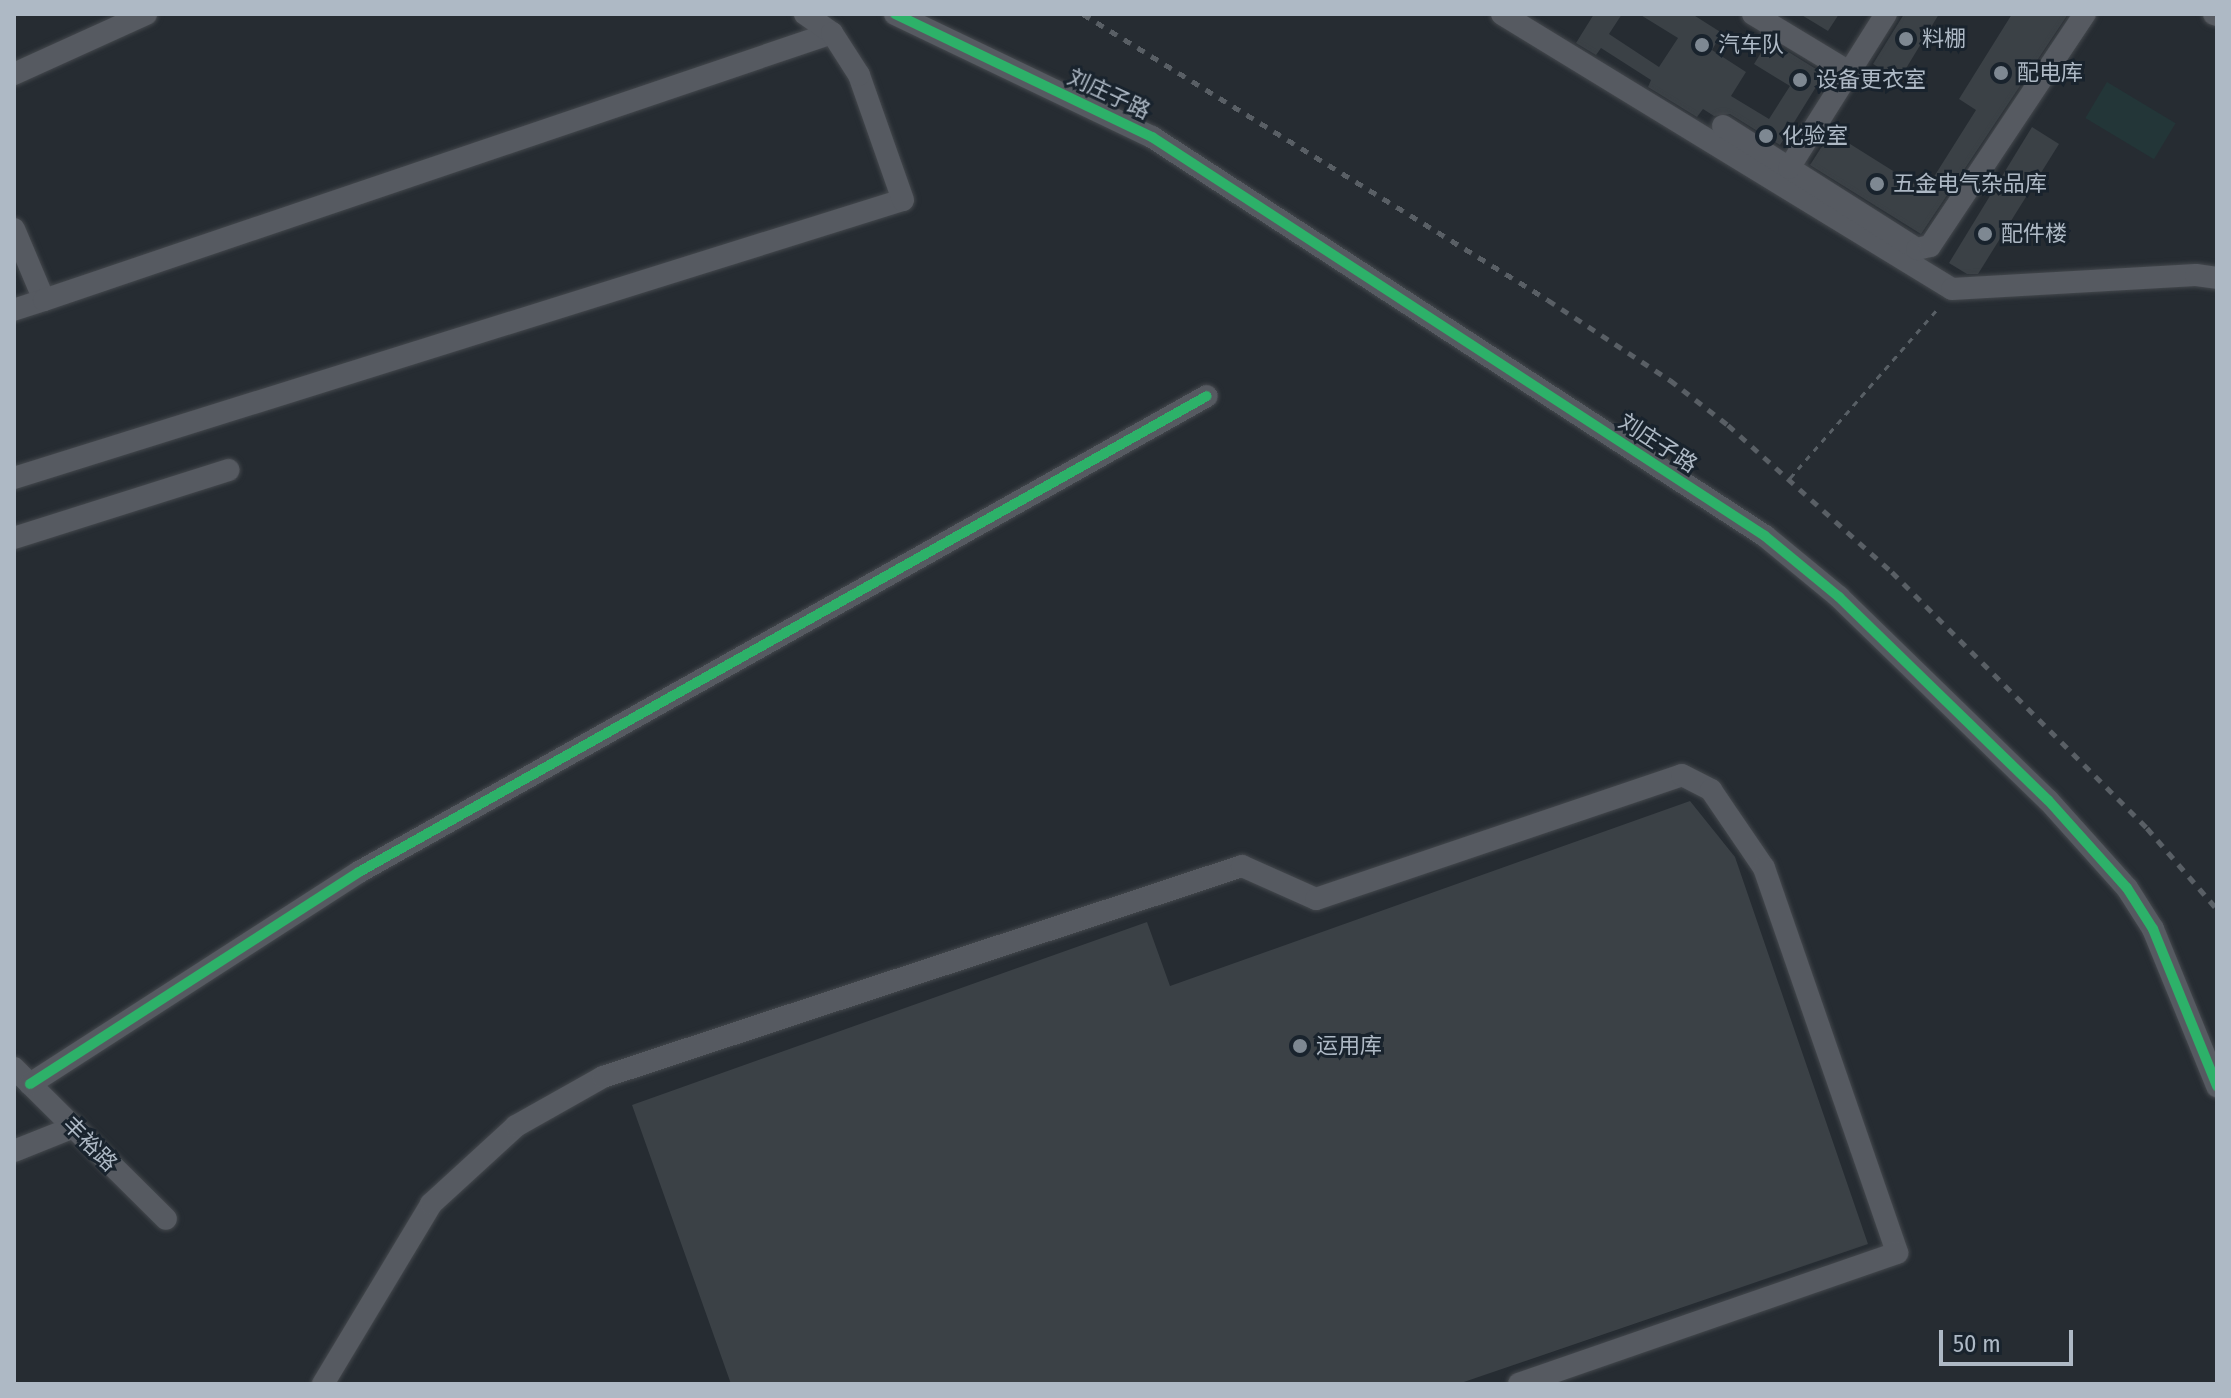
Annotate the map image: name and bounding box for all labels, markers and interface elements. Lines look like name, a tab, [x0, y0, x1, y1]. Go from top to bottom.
place label: 料棚	[1922, 26, 1966, 52]
marker: 料棚	[1897, 30, 1915, 48]
place label: 汽车队	[1718, 32, 1784, 58]
marker: 汽车队	[1693, 36, 1711, 54]
place label: 配电库	[2017, 60, 2083, 86]
street label: 刘庄子路	[1064, 63, 1154, 125]
marker: 配电库	[1992, 64, 2010, 82]
place label: 设备更衣室	[1816, 67, 1926, 93]
marker: 设备更衣室	[1791, 71, 1809, 89]
place label: 化验室	[1782, 123, 1848, 149]
marker: 化验室	[1757, 127, 1775, 145]
place label: 五金电气杂品库	[1893, 171, 2047, 197]
marker: 五金电气杂品库	[1868, 175, 1886, 193]
place label: 配件楼	[2001, 221, 2067, 247]
marker: 配件楼	[1976, 225, 1994, 243]
street label: 刘庄子路	[1614, 408, 1702, 478]
place label: 运用库	[1316, 1033, 1382, 1059]
marker: 运用库	[1291, 1037, 1309, 1055]
street label: 丰裕路	[57, 1111, 123, 1177]
scale bar	[1943, 1314, 2077, 1364]
text: 50 m	[1953, 1330, 2001, 1358]

